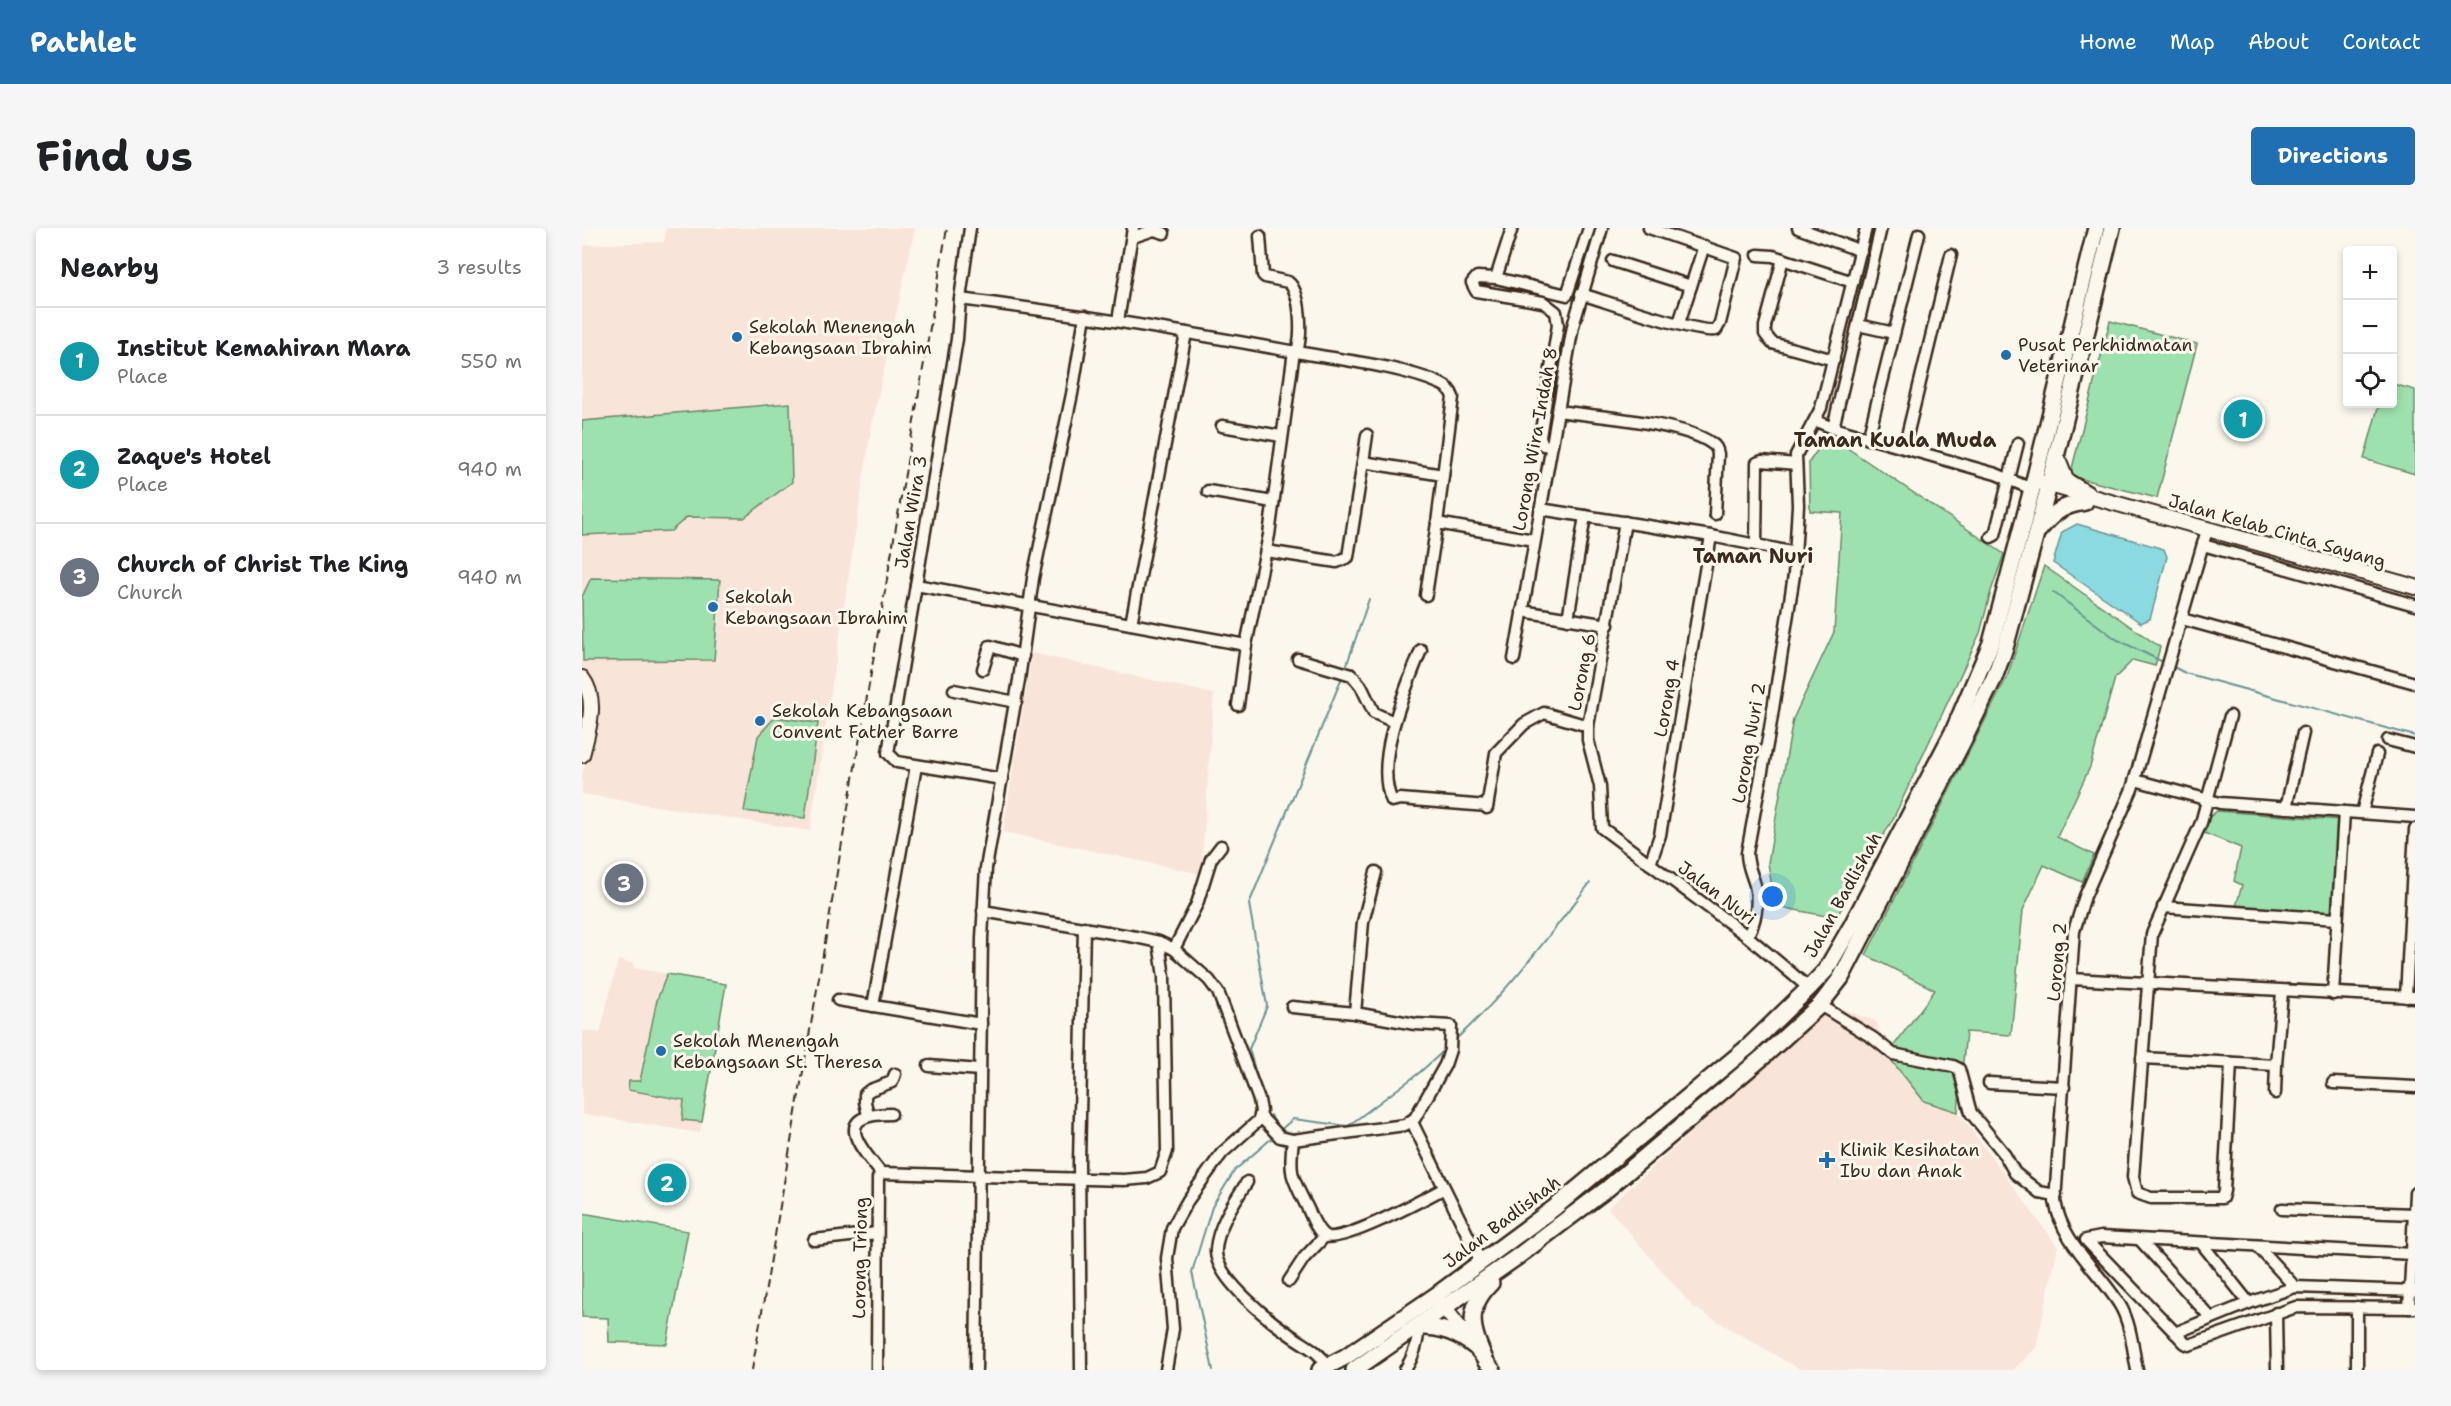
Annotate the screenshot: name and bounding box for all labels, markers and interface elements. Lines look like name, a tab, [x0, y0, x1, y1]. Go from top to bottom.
text: Pathlet	[30, 23, 137, 61]
text: Home	[2079, 28, 2137, 56]
text: Map	[2170, 28, 2215, 56]
text: About	[2248, 28, 2309, 56]
text: Contact	[2342, 28, 2421, 56]
button: Directions	[2251, 127, 2415, 185]
text: Find us	[36, 128, 193, 184]
map controls	[2343, 246, 2397, 408]
button: +	[2343, 246, 2397, 300]
text: Nearby	[60, 250, 159, 285]
text: 3 results	[436, 254, 522, 280]
button: −	[2343, 300, 2397, 354]
place label: Sekolah Menengah Kebangsaan Ibrahim	[749, 315, 932, 360]
marker: Sekolah Menengah Kebangsaan Ibrahim	[730, 330, 744, 344]
place label: Pusat Perkhidmatan Veterinar	[2018, 333, 2193, 378]
text: Institut Kemahiran Mara	[117, 334, 411, 363]
street label: Lorong Wira Indah 8	[1507, 345, 1563, 533]
text: 1	[75, 348, 84, 374]
text: 550 m	[460, 348, 522, 374]
marker: Pusat Perkhidmatan Veterinar	[1999, 348, 2013, 362]
button: locate	[2343, 354, 2397, 408]
text: Place	[117, 363, 168, 389]
pin: 1	[2224, 396, 2262, 441]
district label: Taman Kuala Muda	[1794, 427, 1997, 453]
text: Zaque's Hotel	[117, 442, 271, 471]
street label: Jalan Wira 3	[889, 453, 933, 571]
text: 2	[73, 456, 87, 482]
text: 940 m	[457, 456, 522, 482]
text: Place	[117, 471, 168, 497]
street label: Jalan Kelab Cinta Sayang	[2165, 488, 2389, 574]
district label: Taman Nuri	[1693, 543, 1813, 569]
text: Church of Christ The King	[117, 550, 408, 579]
text: 3	[73, 564, 87, 590]
text: 940 m	[457, 564, 522, 590]
text: Church	[117, 579, 183, 605]
place label: Sekolah Kebangsaan Ibrahim	[725, 585, 908, 630]
marker: Sekolah Kebangsaan Ibrahim	[706, 600, 720, 614]
street label: Lorong 6	[1563, 631, 1601, 713]
street label: Lorong 4	[1648, 657, 1686, 739]
street label: Lorong Nuri 2	[1727, 681, 1771, 805]
place label: Sekolah Kebangsaan Convent Father Barre	[772, 699, 959, 744]
marker: Sekolah Kebangsaan Convent Father Barre	[753, 714, 767, 728]
street label: Jalan Badlishah	[1798, 828, 1888, 962]
street label: Jalan Nuri	[1673, 856, 1761, 930]
pin: 3	[604, 860, 644, 906]
your location	[1758, 882, 1787, 911]
street label: Lorong 2	[2042, 921, 2072, 1003]
place label: Sekolah Menengah Kebangsaan St. Theresa	[673, 1029, 882, 1074]
marker: Sekolah Menengah Kebangsaan St. Theresa	[654, 1044, 668, 1058]
place label: Klinik Kesihatan Ibu dan Anak	[1840, 1138, 1979, 1183]
marker: Klinik Kesihatan Ibu dan Anak	[1818, 1151, 1836, 1169]
pin: 2	[648, 1160, 686, 1206]
street label: Jalan Badlishah	[1439, 1170, 1565, 1274]
street label: Lorong Triong	[847, 1197, 873, 1319]

